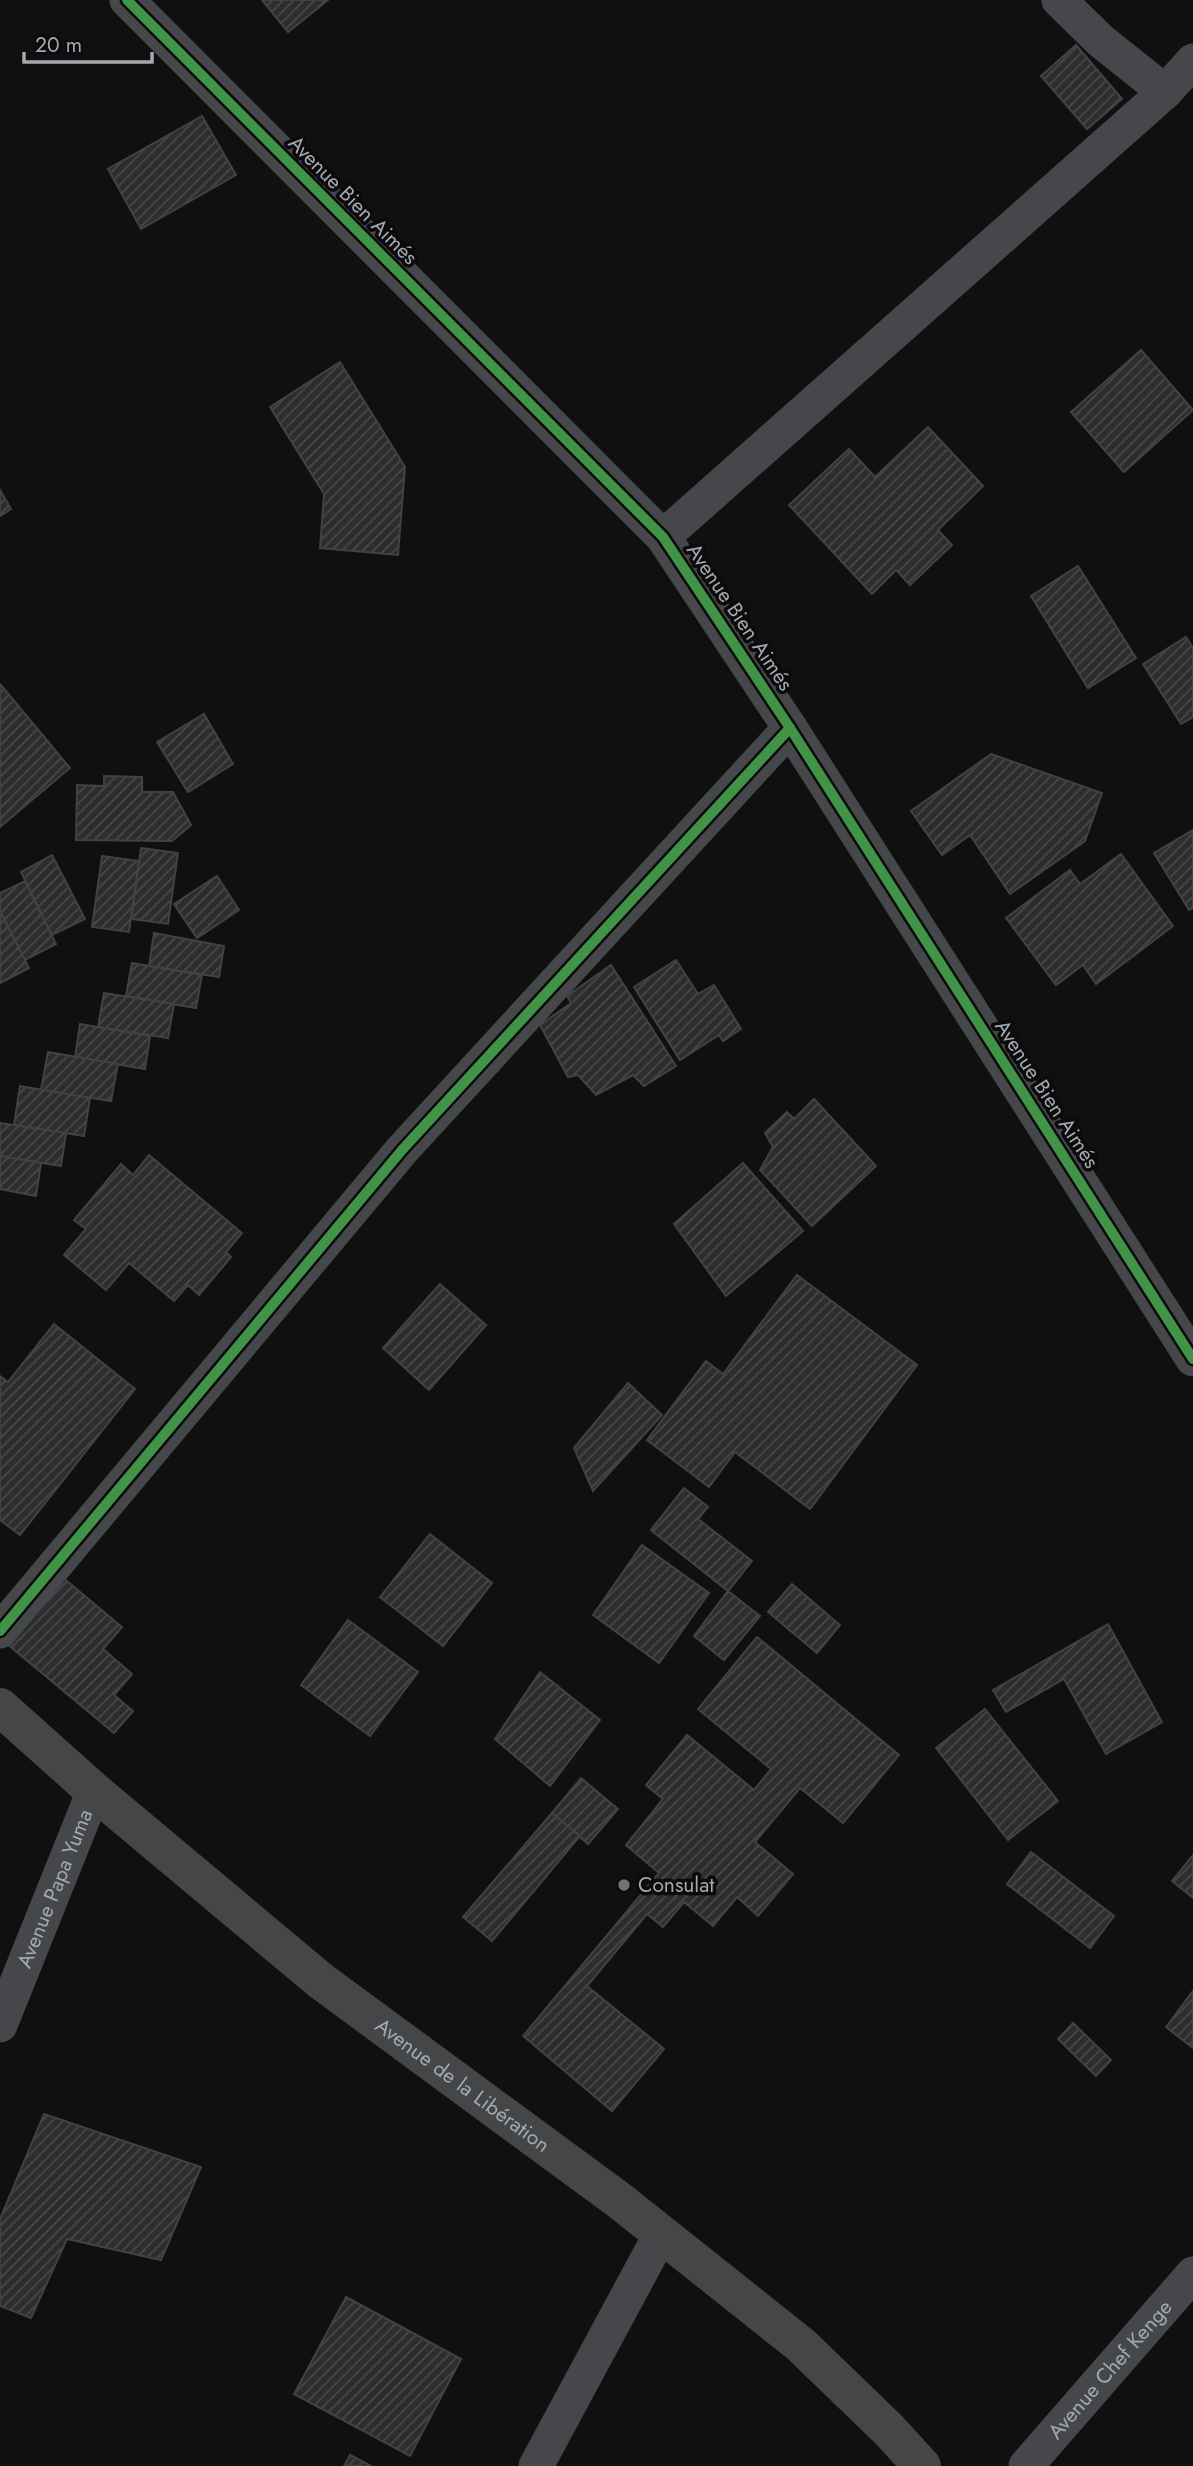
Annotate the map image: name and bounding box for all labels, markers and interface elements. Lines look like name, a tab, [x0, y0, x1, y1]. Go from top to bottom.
scale bar	[24, 21, 152, 65]
text: 20 m	[35, 30, 82, 60]
street label: Avenue Bien Aimés	[282, 129, 424, 271]
street label: Avenue Bien Aimés	[679, 537, 801, 697]
street label: Avenue Bien Aimés	[988, 1014, 1106, 1174]
street label: Avenue Papa Yuma	[9, 1805, 100, 1973]
place label: Consulat	[638, 1870, 714, 1900]
marker: Consulat	[616, 1877, 632, 1893]
street label: Avenue de la Libération	[369, 2011, 556, 2160]
street label: Avenue Chef Kenge	[1041, 2293, 1179, 2446]

